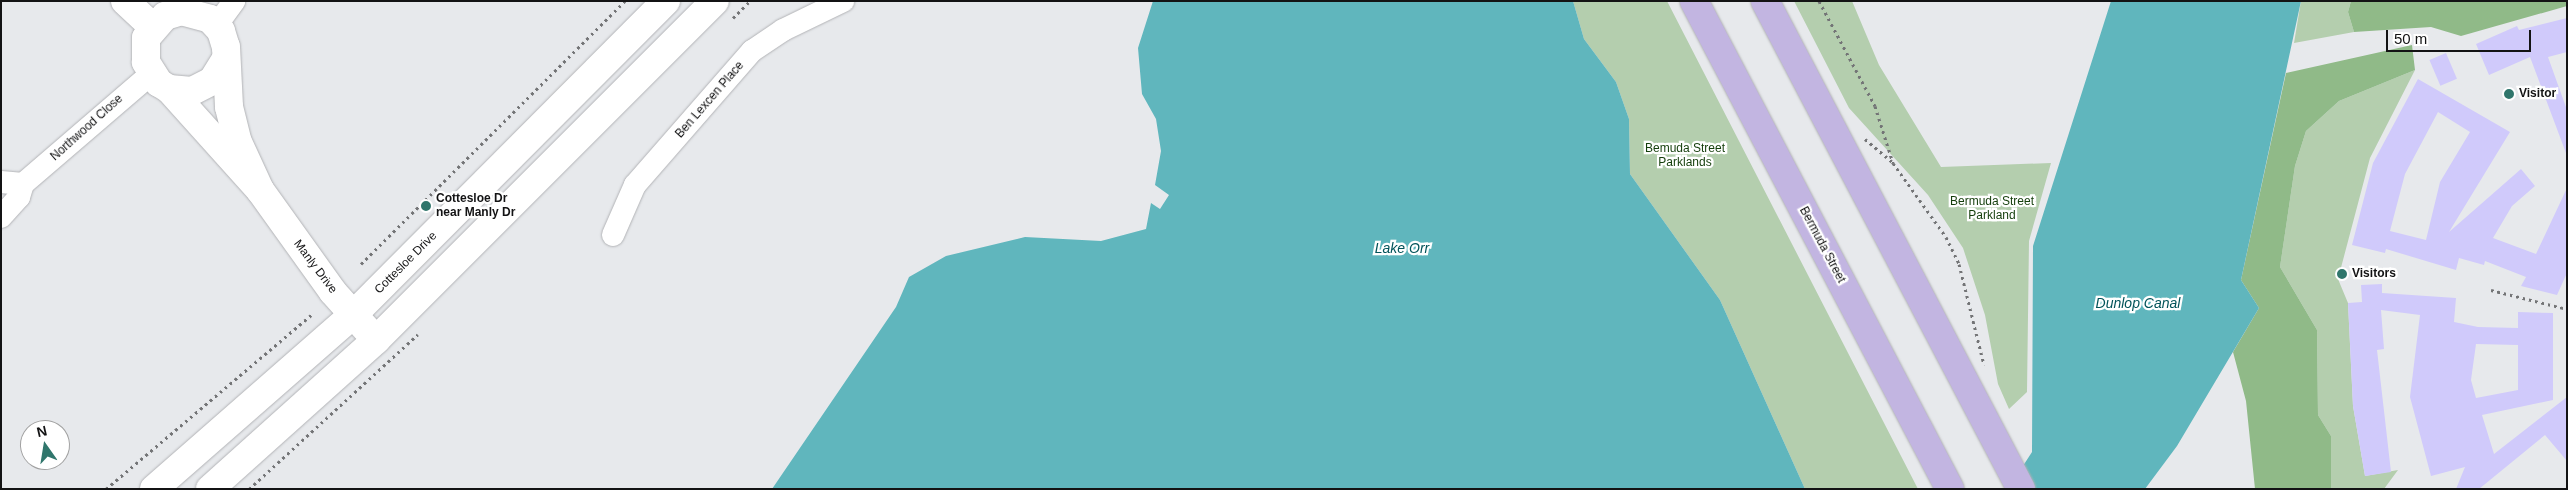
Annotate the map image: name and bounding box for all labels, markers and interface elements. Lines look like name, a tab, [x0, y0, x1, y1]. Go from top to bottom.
scale bar	[2388, 20, 2533, 52]
text: 50 m	[2394, 30, 2427, 47]
street label: Ben Lexcen Place	[673, 59, 747, 141]
place label: Visitor	[2519, 87, 2556, 101]
marker: Visitor	[2503, 88, 2515, 100]
street label: Northwood Close	[48, 92, 126, 164]
park label: Bemuda Street Parklands	[1645, 142, 1725, 170]
place label: Cottesloe Dr near Manly Dr	[436, 192, 515, 220]
park label: Bermuda Street Parkland	[1950, 195, 2034, 223]
marker: Cottesloe Dr near Manly Dr	[420, 200, 432, 212]
street label: Bermuda Street	[1796, 205, 1848, 285]
street label: Cottesloe Drive	[372, 229, 440, 297]
street label: Manly Drive	[290, 237, 340, 297]
water label: Lake Orr	[1375, 240, 1429, 256]
place label: Visitors	[2352, 267, 2396, 281]
marker: Visitors	[2336, 268, 2348, 280]
water label: Dunlop Canal	[2096, 295, 2180, 311]
north arrow	[20, 420, 70, 470]
text: N	[35, 422, 49, 440]

